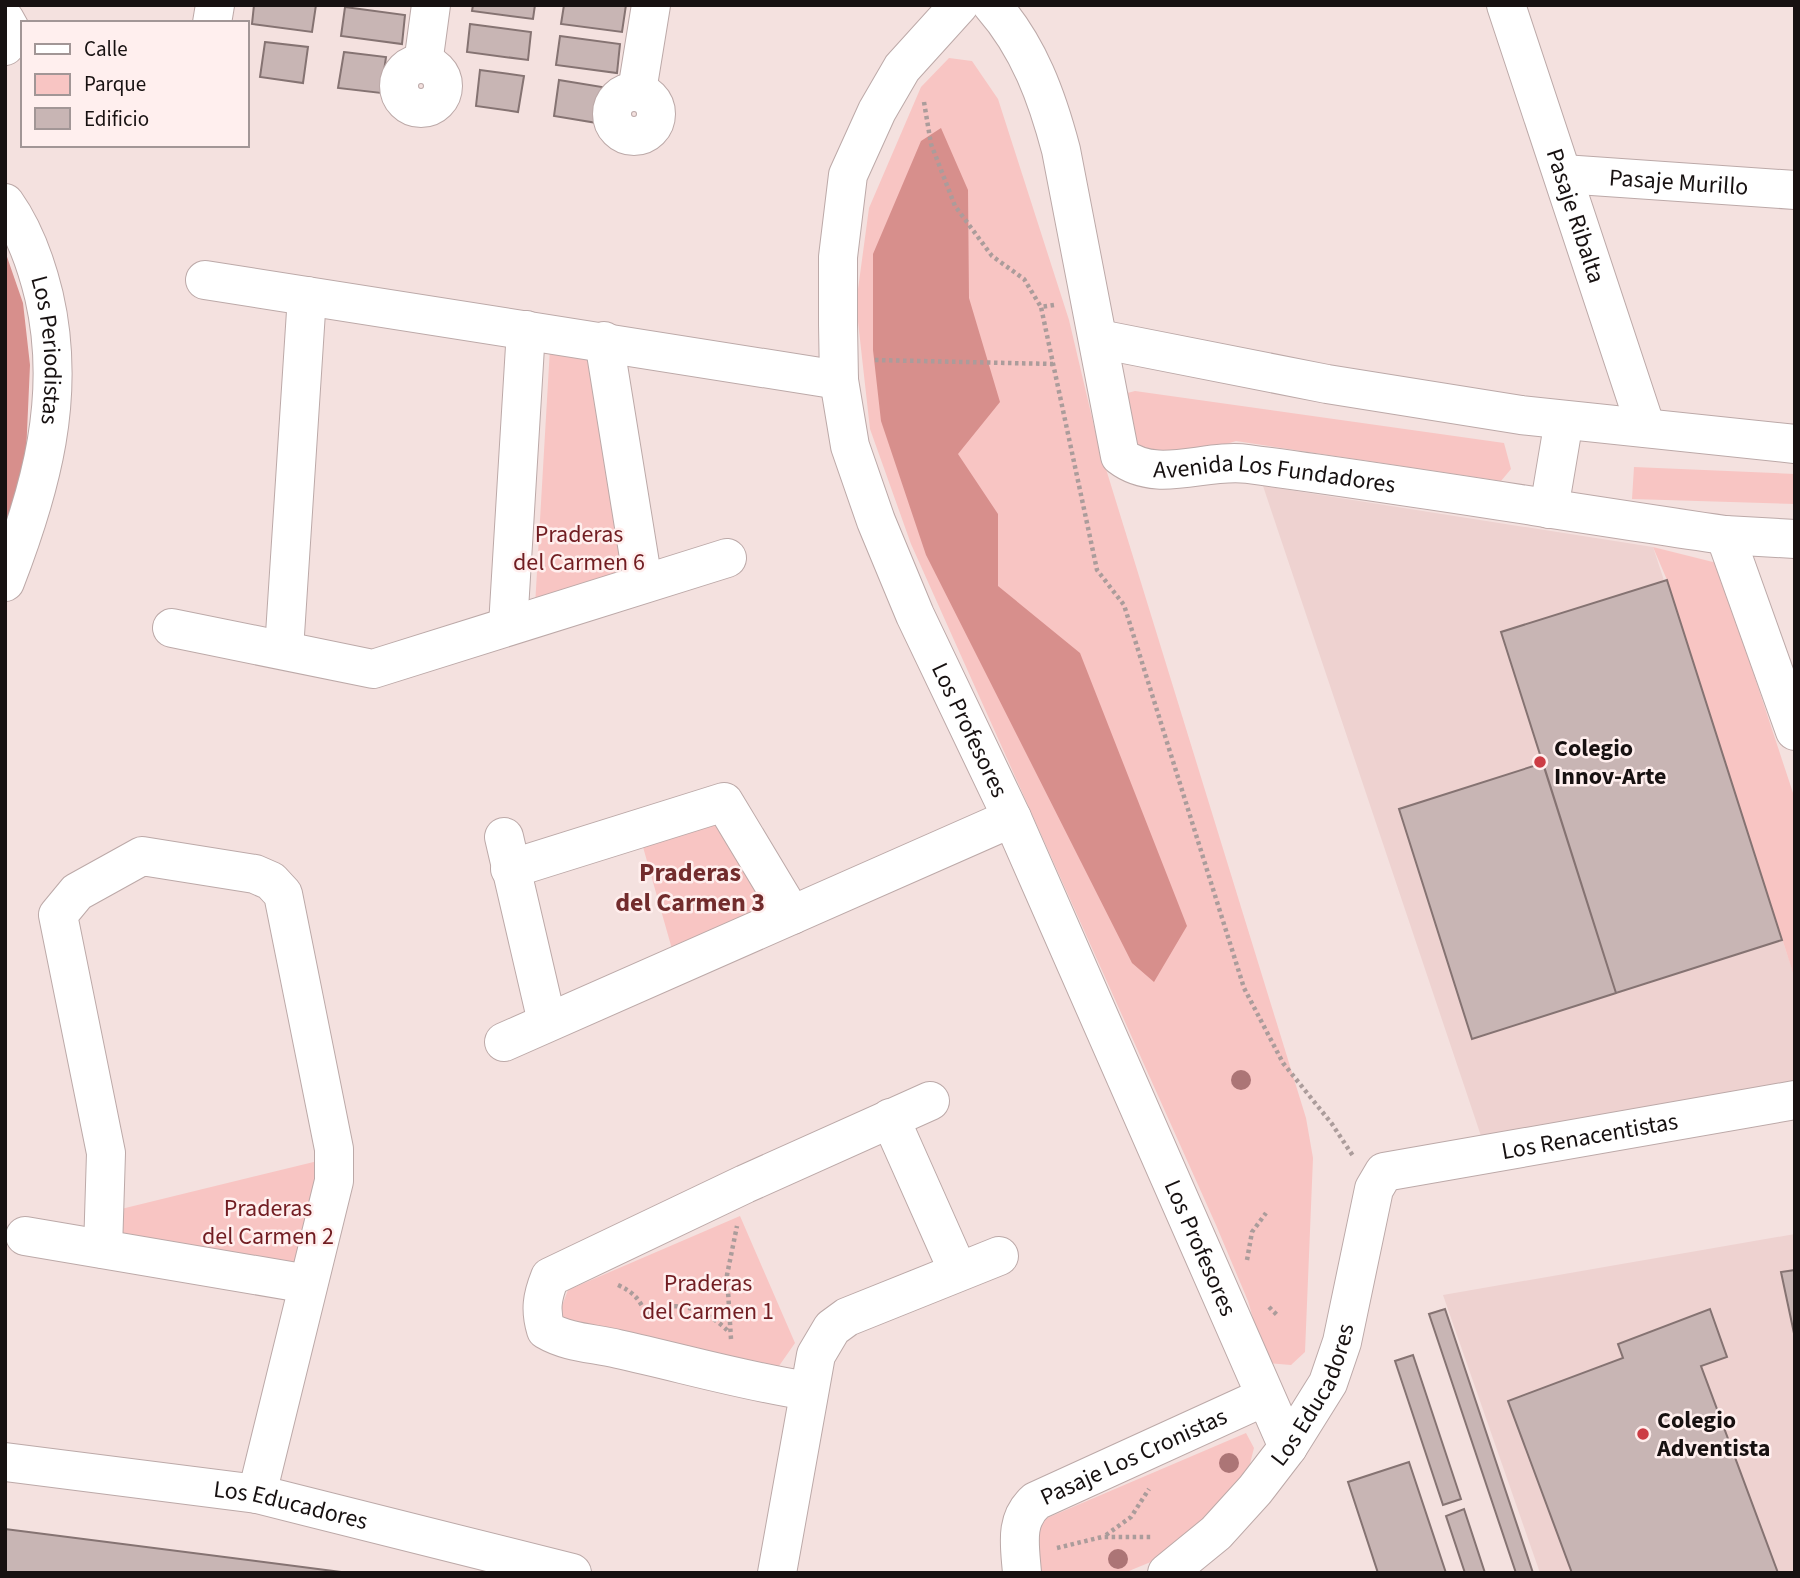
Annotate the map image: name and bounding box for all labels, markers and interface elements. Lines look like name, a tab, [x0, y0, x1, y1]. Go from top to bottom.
legend	[21, 21, 248, 147]
text: Calle	[84, 34, 128, 64]
text: Parque	[84, 69, 146, 99]
text: Edificio	[84, 104, 149, 134]
street label: Pasaje Ribalta	[1537, 144, 1614, 288]
street label: Pasaje Murillo	[1608, 160, 1750, 204]
street label: Los Periodistas	[22, 272, 70, 427]
street label: Avenida Los Fundadores	[1153, 445, 1398, 502]
park label: Praderas del Carmen 6	[513, 517, 645, 580]
street label: Los Profesores	[923, 657, 1017, 803]
place label: Colegio Innov-Arte	[1554, 731, 1666, 794]
marker: Colegio Innov-Arte	[1532, 754, 1548, 770]
district label: Praderas del Carmen 3	[615, 854, 765, 921]
street label: Los Renacentistas	[1499, 1103, 1681, 1169]
street label: Los Profesores	[1155, 1174, 1246, 1322]
park label: Praderas del Carmen 2	[202, 1191, 334, 1254]
park label: Praderas del Carmen 1	[642, 1266, 774, 1329]
street label: Los Educadores	[1262, 1320, 1363, 1474]
street label: Pasaje Los Cronistas	[1034, 1399, 1233, 1514]
place label: Colegio Adventista	[1656, 1403, 1770, 1466]
marker: Colegio Adventista	[1635, 1426, 1651, 1442]
street label: Los Educadores	[211, 1471, 371, 1539]

